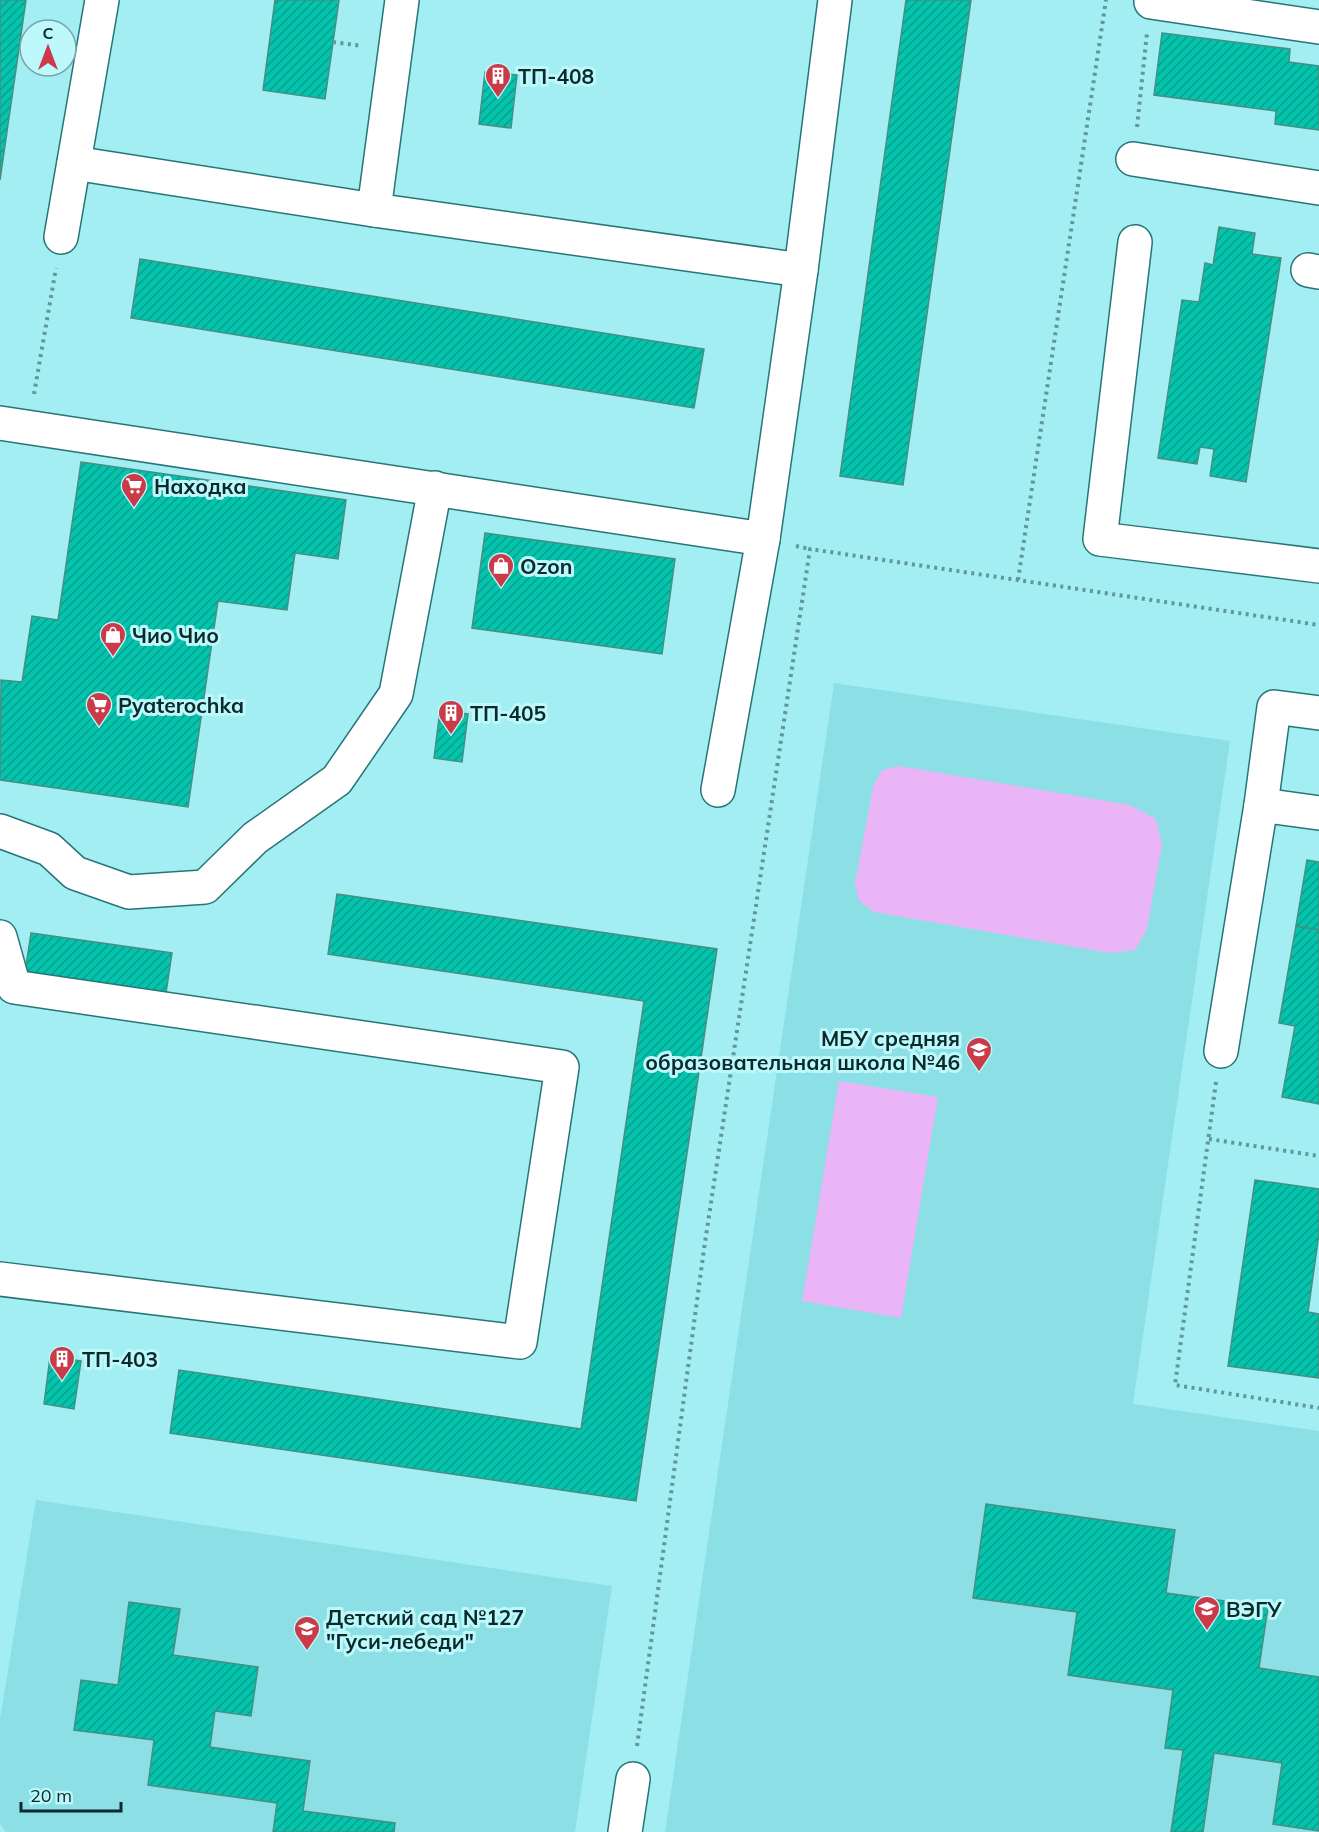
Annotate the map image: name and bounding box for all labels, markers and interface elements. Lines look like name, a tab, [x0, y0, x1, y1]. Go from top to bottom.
north arrow	[18, 18, 78, 78]
text: С	[43, 23, 54, 43]
building icon: ТП-408	[483, 61, 513, 99]
place label: ТП-408	[518, 63, 594, 89]
supermarket icon: Находка	[119, 471, 149, 509]
place label: Находка	[154, 473, 246, 499]
shop icon: Ozon	[486, 551, 516, 589]
place label: Ozon	[520, 553, 572, 579]
shop icon: Чио Чио	[98, 620, 128, 658]
place label: Чио Чио	[132, 622, 219, 648]
supermarket icon: Pyaterochka	[84, 690, 114, 728]
place label: Pyaterochka	[118, 692, 244, 718]
building icon: ТП-405	[436, 698, 466, 736]
place label: ТП-405	[470, 700, 546, 726]
place label: МБУ средняя образовательная школа №46	[645, 1025, 960, 1075]
school or university icon: МБУ средняя образовательная школа №46	[964, 1035, 994, 1073]
building icon: ТП-403	[47, 1344, 77, 1382]
place label: ТП-403	[82, 1346, 158, 1372]
school or university icon: ВЭГУ	[1192, 1594, 1222, 1632]
place label: ВЭГУ	[1226, 1596, 1282, 1622]
place label: Детский сад №127 "Гуси-лебеди"	[326, 1604, 524, 1654]
school or university icon: Детский сад №127 "Гуси-лебеди"	[292, 1614, 322, 1652]
scale bar	[21, 1775, 122, 1813]
text: 20 m	[30, 1784, 72, 1807]

